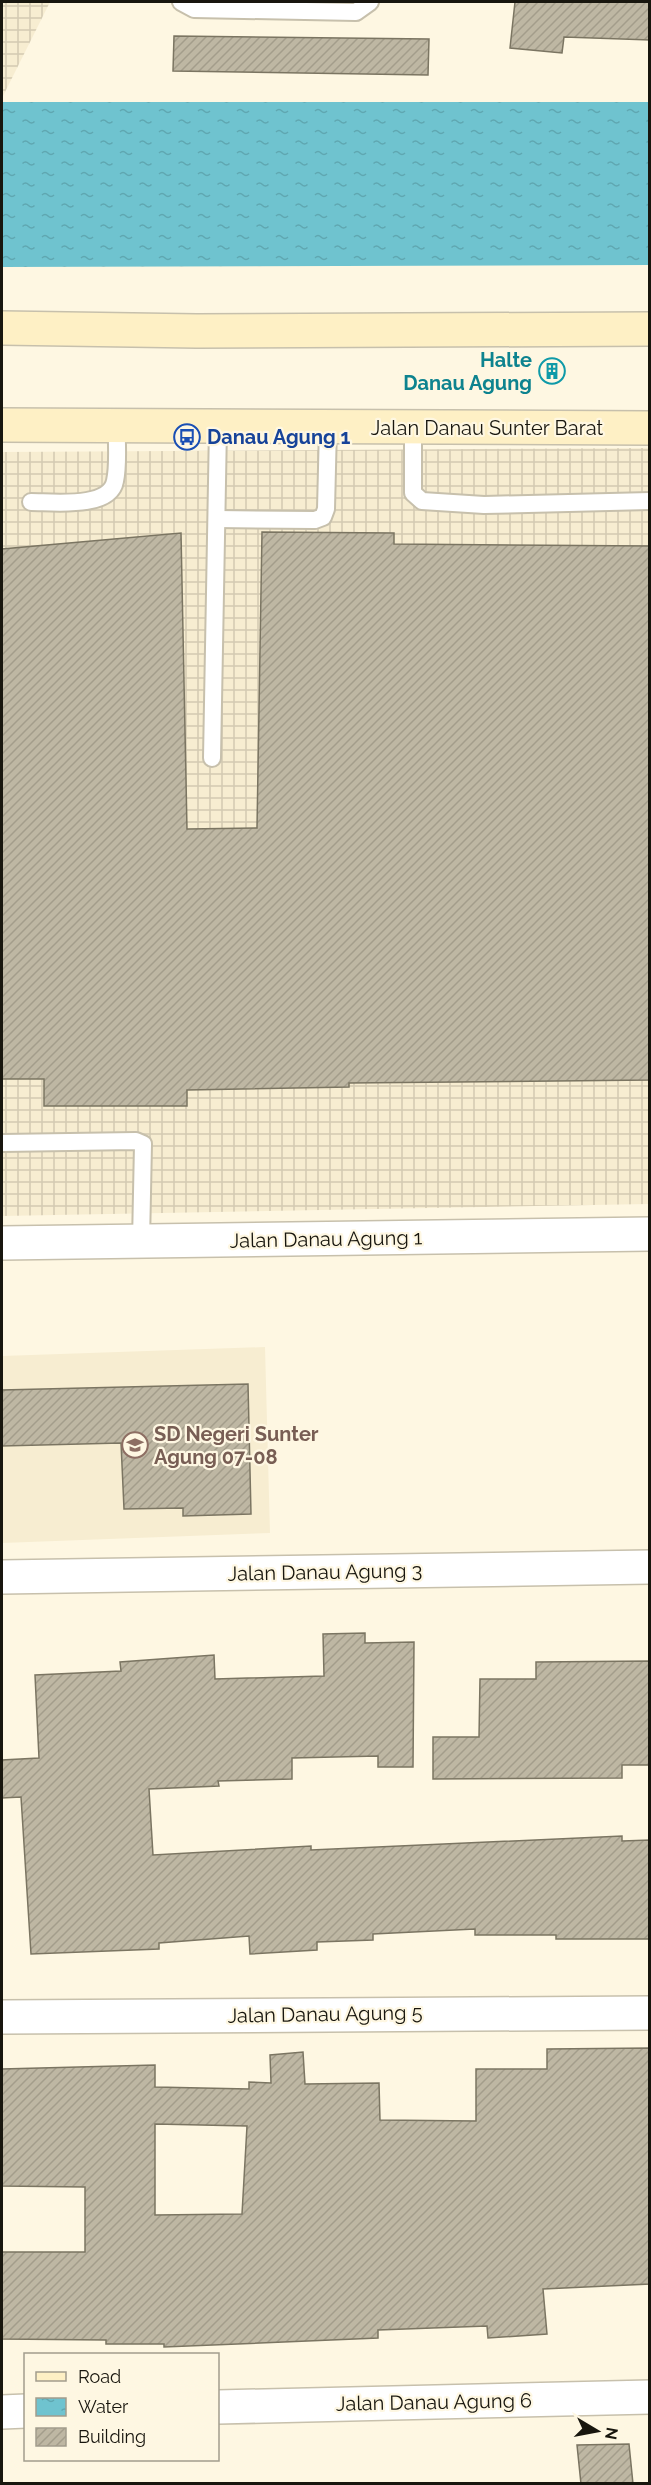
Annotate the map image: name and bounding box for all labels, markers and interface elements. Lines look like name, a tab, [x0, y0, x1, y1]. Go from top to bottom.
place label: Halte Danau Agung	[403, 348, 532, 395]
building icon: Halte Danau Agung	[537, 356, 567, 386]
street label: Jalan Danau Sunter Barat	[371, 416, 603, 440]
bus stop icon: Danau Agung 1	[172, 422, 202, 452]
place label: Danau Agung 1	[207, 425, 351, 449]
street label: Jalan Danau Agung 1	[229, 1225, 423, 1253]
place label: SD Negeri Sunter Agung 07-08	[154, 1422, 319, 1469]
school or university icon: SD Negeri Sunter Agung 07-08	[120, 1430, 150, 1460]
street label: Jalan Danau Agung 3	[227, 1558, 423, 1586]
street label: Jalan Danau Agung 5	[227, 2000, 423, 2028]
legend	[24, 2353, 219, 2461]
text: Road	[78, 2366, 121, 2387]
street label: Jalan Danau Agung 6	[336, 2388, 532, 2416]
text: Water	[78, 2396, 129, 2417]
north arrow	[567, 2401, 627, 2461]
text: Building	[78, 2426, 146, 2447]
text: N	[601, 2426, 622, 2441]

